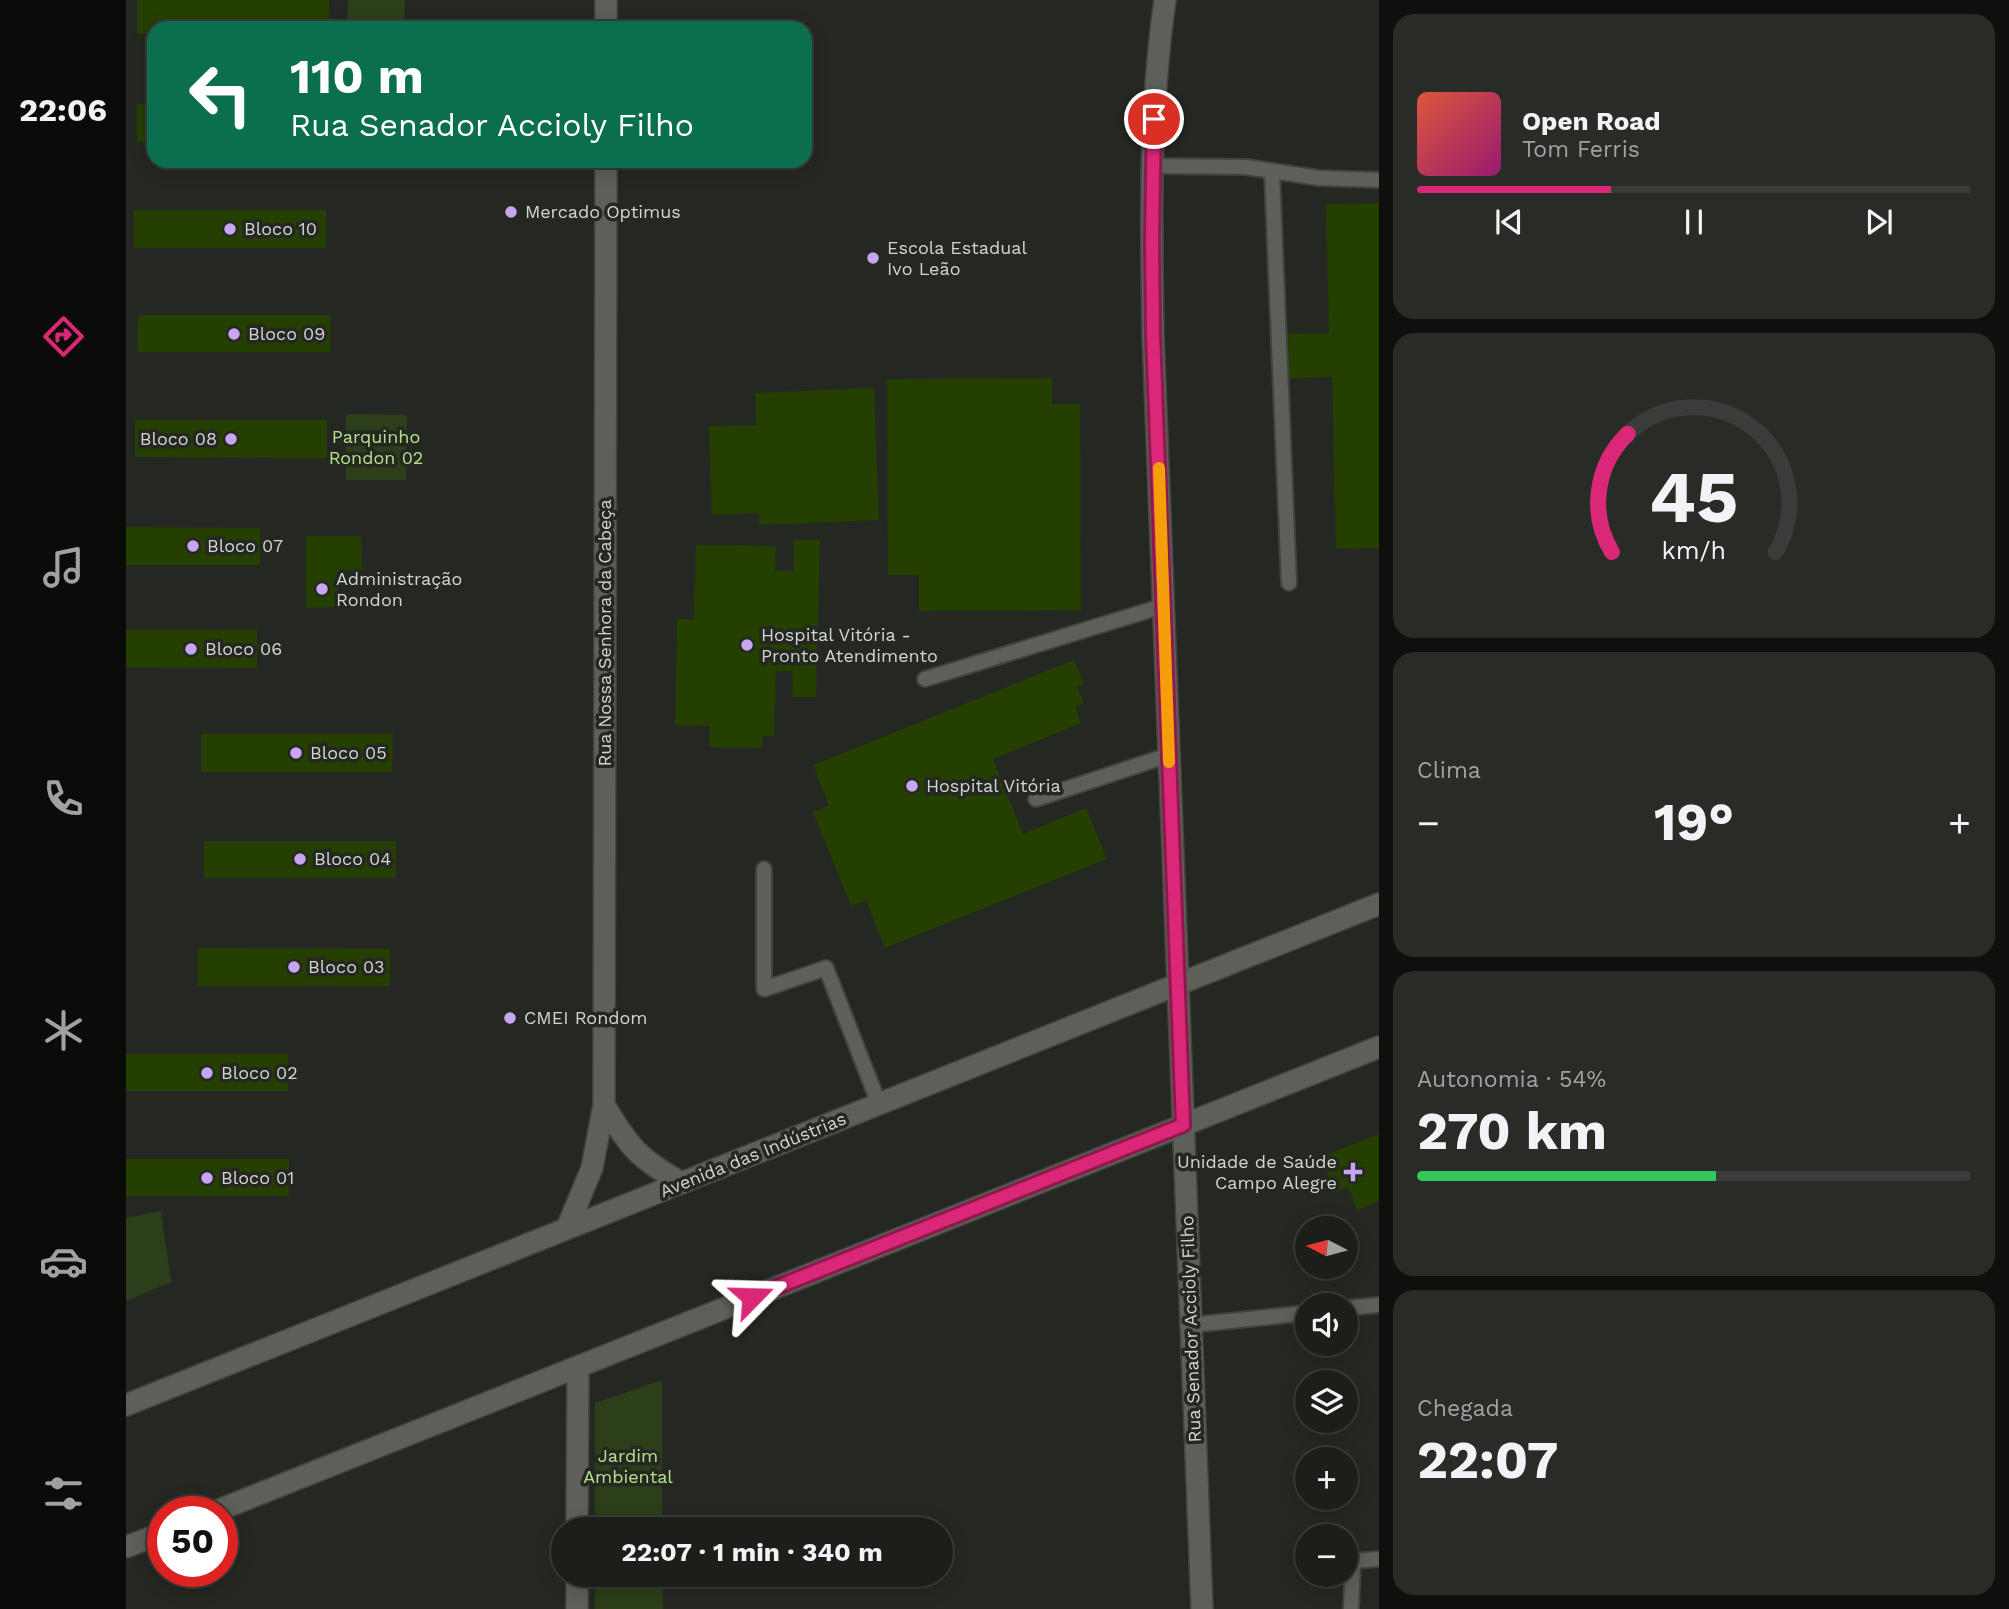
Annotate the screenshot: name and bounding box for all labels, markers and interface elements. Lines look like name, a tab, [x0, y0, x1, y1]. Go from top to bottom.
text: 110 m	[290, 47, 424, 105]
icon: left	[175, 49, 266, 140]
pin	[1124, 89, 1184, 149]
text: 22:06	[19, 91, 107, 129]
icon: arrive	[1135, 100, 1173, 138]
text: Rua Senador Accioly Filho	[290, 106, 694, 144]
text: Open Road	[1522, 106, 1660, 136]
text: Tom Ferris	[1522, 136, 1640, 163]
place label: Mercado Optimus	[525, 201, 681, 222]
icon: previous	[1490, 203, 1528, 241]
icon: pause	[1675, 203, 1713, 241]
icon: next	[1860, 203, 1898, 241]
marker: Mercado Optimus	[503, 204, 519, 220]
place label: Bloco 10	[244, 218, 317, 239]
marker: Bloco 10	[222, 221, 238, 237]
place label: Escola Estadual Ivo Leão	[887, 237, 1028, 279]
marker: Escola Estadual Ivo Leão	[865, 250, 881, 266]
icon: directions	[39, 312, 88, 361]
place label: Bloco 09	[248, 323, 325, 344]
marker: Bloco 09	[226, 326, 242, 342]
park label: Parquinho Rondon 02	[329, 426, 423, 468]
place label: Bloco 08	[140, 428, 217, 449]
marker: Bloco 08	[223, 431, 239, 447]
text: 45	[1649, 454, 1739, 540]
street label: Rua Nossa Senhora da Cabeça	[594, 499, 615, 767]
place label: Bloco 07	[207, 535, 283, 556]
text: km/h	[1662, 535, 1726, 564]
marker: Bloco 07	[185, 538, 201, 554]
icon: music	[39, 543, 88, 592]
place label: Administração Rondon	[336, 568, 462, 610]
marker: Administração Rondon	[314, 581, 330, 597]
place label: Hospital Vitória - Pronto Atendimento	[761, 624, 938, 666]
marker: Hospital Vitória - Pronto Atendimento	[739, 637, 755, 653]
place label: Bloco 06	[205, 638, 282, 659]
marker: Bloco 06	[183, 641, 199, 657]
place label: Bloco 05	[310, 742, 387, 763]
marker: Bloco 05	[288, 745, 304, 761]
text: Clima	[1417, 757, 1481, 784]
icon: phone	[39, 774, 88, 823]
place label: Hospital Vitória	[926, 775, 1061, 796]
marker: Hospital Vitória	[904, 778, 920, 794]
text: 19°	[1654, 792, 1734, 853]
text: −	[1417, 801, 1440, 845]
text: +	[1948, 801, 1971, 845]
place label: Bloco 04	[314, 848, 391, 869]
marker: Bloco 04	[292, 851, 308, 867]
place label: Bloco 03	[308, 956, 384, 977]
marker: Bloco 03	[286, 959, 302, 975]
icon: climate	[39, 1006, 88, 1055]
place label: CMEI Rondom	[524, 1007, 648, 1028]
marker: CMEI Rondom	[502, 1010, 518, 1026]
place label: Bloco 02	[221, 1062, 298, 1083]
marker: Bloco 02	[199, 1065, 215, 1081]
text: Autonomia · 54%	[1417, 1066, 1606, 1093]
text: 270 km	[1417, 1101, 1607, 1162]
street label: Avenida das Indústrias	[657, 1108, 849, 1202]
place label: Unidade de Saúde Campo Alegre	[1177, 1151, 1337, 1193]
marker: Unidade de Saúde Campo Alegre	[1343, 1162, 1363, 1182]
place label: Bloco 01	[221, 1167, 294, 1188]
marker: Bloco 01	[199, 1170, 215, 1186]
street label: Rua Senador Accioly Filho	[1176, 1215, 1205, 1443]
north arrow	[1295, 1216, 1358, 1279]
map controls	[1295, 1216, 1358, 1587]
icon: car	[39, 1237, 88, 1286]
position arrow	[715, 1260, 789, 1334]
button: sound	[1295, 1293, 1358, 1356]
button: layers	[1295, 1370, 1358, 1433]
text: Chegada	[1417, 1395, 1513, 1422]
text: 22:07	[1417, 1430, 1558, 1491]
park label: Jardim Ambiental	[583, 1445, 673, 1487]
button: +	[1295, 1447, 1358, 1510]
icon: filters	[39, 1469, 88, 1518]
speed limit sign: 50	[147, 1496, 238, 1587]
button: −	[1295, 1524, 1358, 1587]
text: 22:07 · 1 min · 340 m	[621, 1537, 883, 1567]

